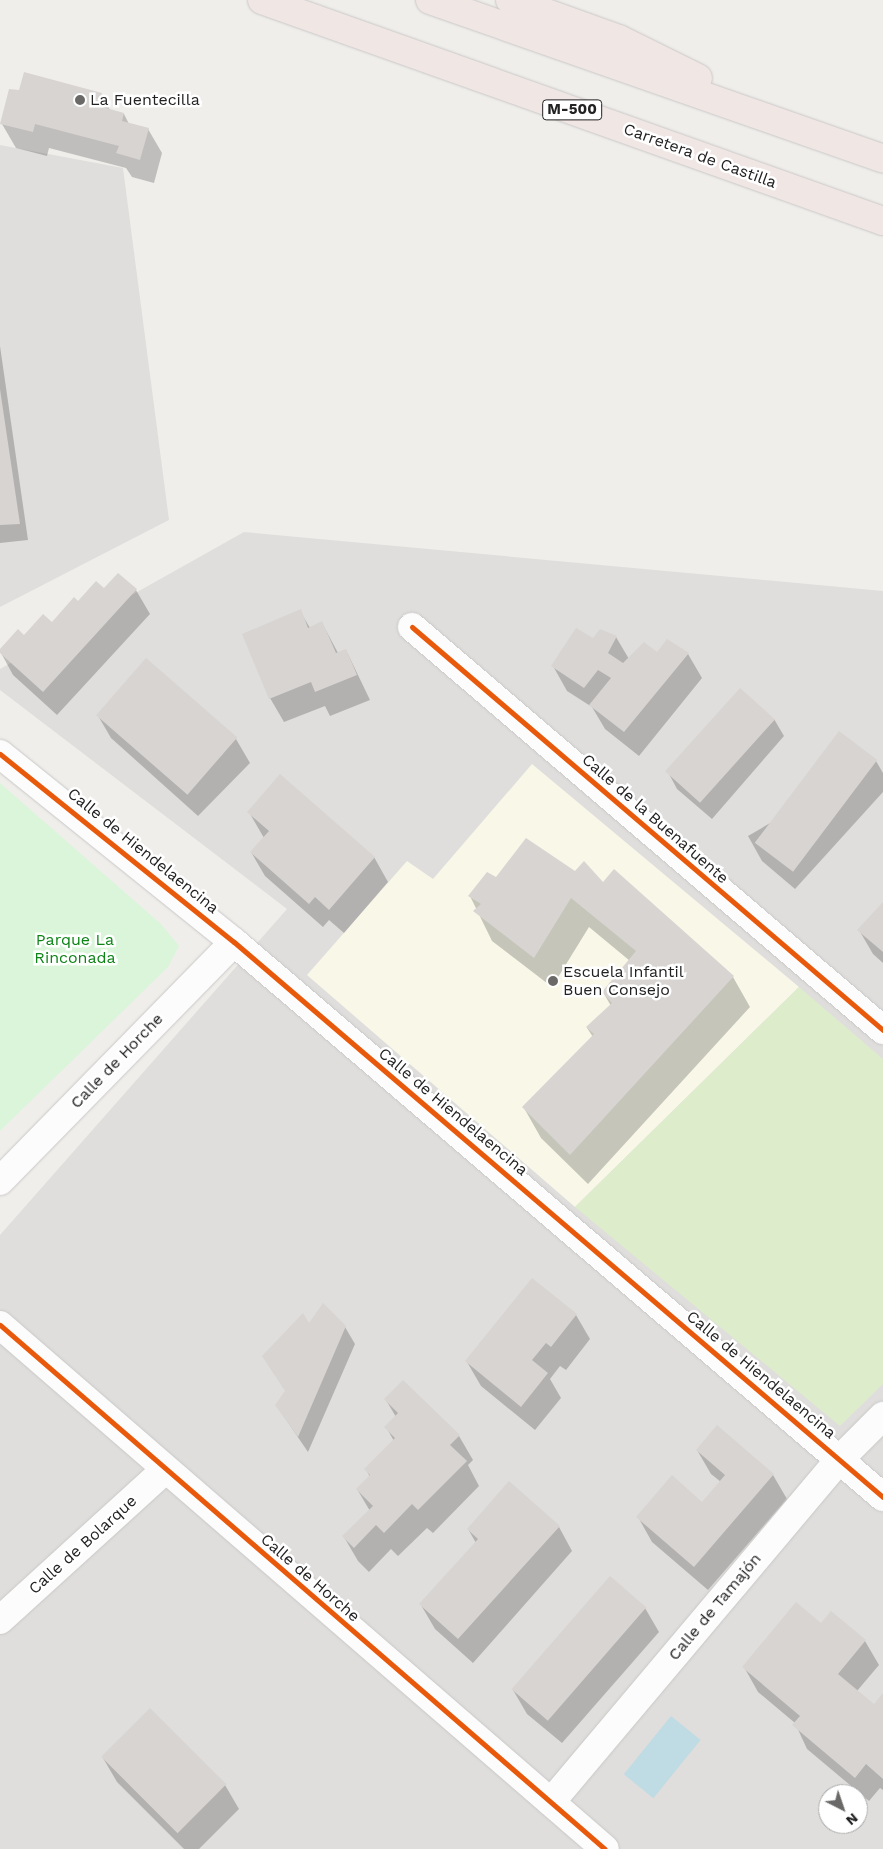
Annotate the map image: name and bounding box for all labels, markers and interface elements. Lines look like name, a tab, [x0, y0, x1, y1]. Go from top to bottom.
place label: La Fuentecilla	[90, 90, 200, 110]
marker: La Fuentecilla	[74, 94, 86, 106]
road number: M-500	[542, 98, 602, 122]
street label: Carretera de Castilla	[621, 119, 779, 193]
street label: Calle de la Buenafuente	[578, 750, 732, 888]
street label: Calle de Hiendelaencina	[64, 784, 222, 918]
park label: Parque La Rinconada	[34, 930, 116, 968]
place label: Escuela Infantil Buen Consejo	[563, 962, 684, 1000]
marker: Escuela Infantil Buen Consejo	[547, 975, 559, 987]
street label: Calle de Horche	[67, 1009, 167, 1113]
street label: Calle de Hiendelaencina	[374, 1044, 532, 1180]
street label: Calle de Hiendelaencina	[682, 1307, 840, 1443]
street label: Calle de Bolarque	[25, 1491, 141, 1599]
street label: Calle de Horche	[257, 1530, 363, 1626]
street label: Calle de Tamajón	[664, 1549, 766, 1665]
north arrow	[818, 1784, 868, 1834]
text: N	[843, 1810, 861, 1829]

